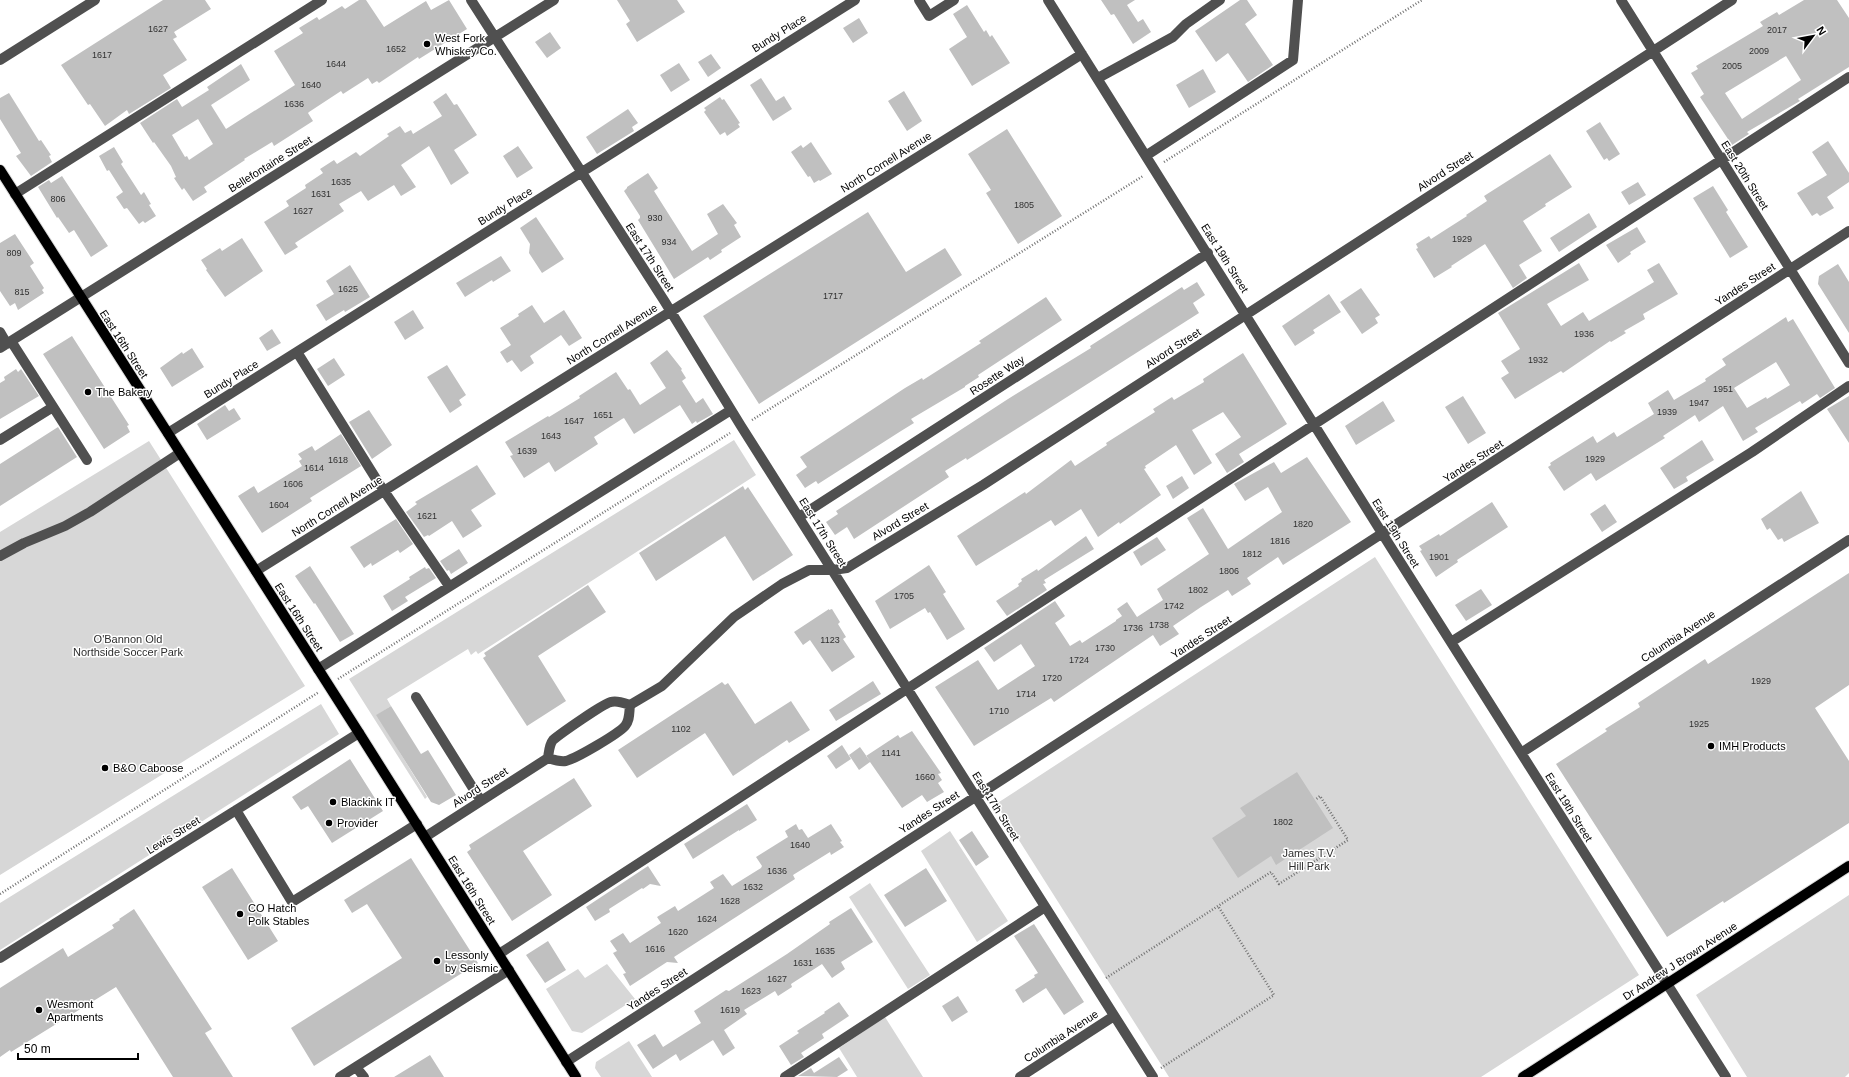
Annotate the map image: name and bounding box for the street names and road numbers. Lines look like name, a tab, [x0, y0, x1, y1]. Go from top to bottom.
street label: Bundy Place	[750, 12, 808, 54]
street label: North Cornell Avenue	[839, 129, 933, 195]
street label: Bellefontaine Street	[226, 133, 314, 195]
street label: East 20th Street	[1719, 138, 1771, 212]
street label: Alvord Street	[1415, 149, 1475, 193]
street label: Bundy Place	[476, 185, 534, 227]
street label: East 17th Street	[623, 221, 677, 293]
street label: East 19th Street	[1199, 221, 1251, 295]
street label: Yandes Street	[1713, 260, 1777, 308]
street label: North Cornell Avenue	[565, 301, 659, 367]
street label: East 16th Street	[97, 308, 151, 380]
street label: Alvord Street	[1143, 326, 1203, 370]
street label: Rosette Way	[967, 353, 1027, 397]
street label: Bundy Place	[202, 358, 260, 400]
street label: Yandes Street	[1441, 437, 1505, 485]
street label: North Cornell Avenue	[290, 473, 384, 539]
street label: East 17th Street	[797, 495, 849, 569]
street label: East 19th Street	[1370, 496, 1422, 570]
street label: Alvord Street	[870, 499, 930, 543]
street label: East 16th Street	[272, 581, 326, 653]
street label: Columbia Avenue	[1639, 608, 1717, 664]
street label: Yandes Street	[1169, 613, 1233, 661]
street label: Alvord Street	[450, 765, 510, 809]
street label: East 17th Street	[970, 769, 1022, 843]
street label: East 19th Street	[1543, 770, 1595, 844]
street label: Yandes Street	[897, 788, 961, 836]
street label: Lewis Street	[144, 814, 202, 856]
street label: East 16th Street	[446, 853, 498, 927]
street label: Dr Andrew J Brown Avenue	[1621, 920, 1739, 1002]
street label: Yandes Street	[625, 965, 689, 1013]
street label: Columbia Avenue	[1022, 1008, 1100, 1064]

